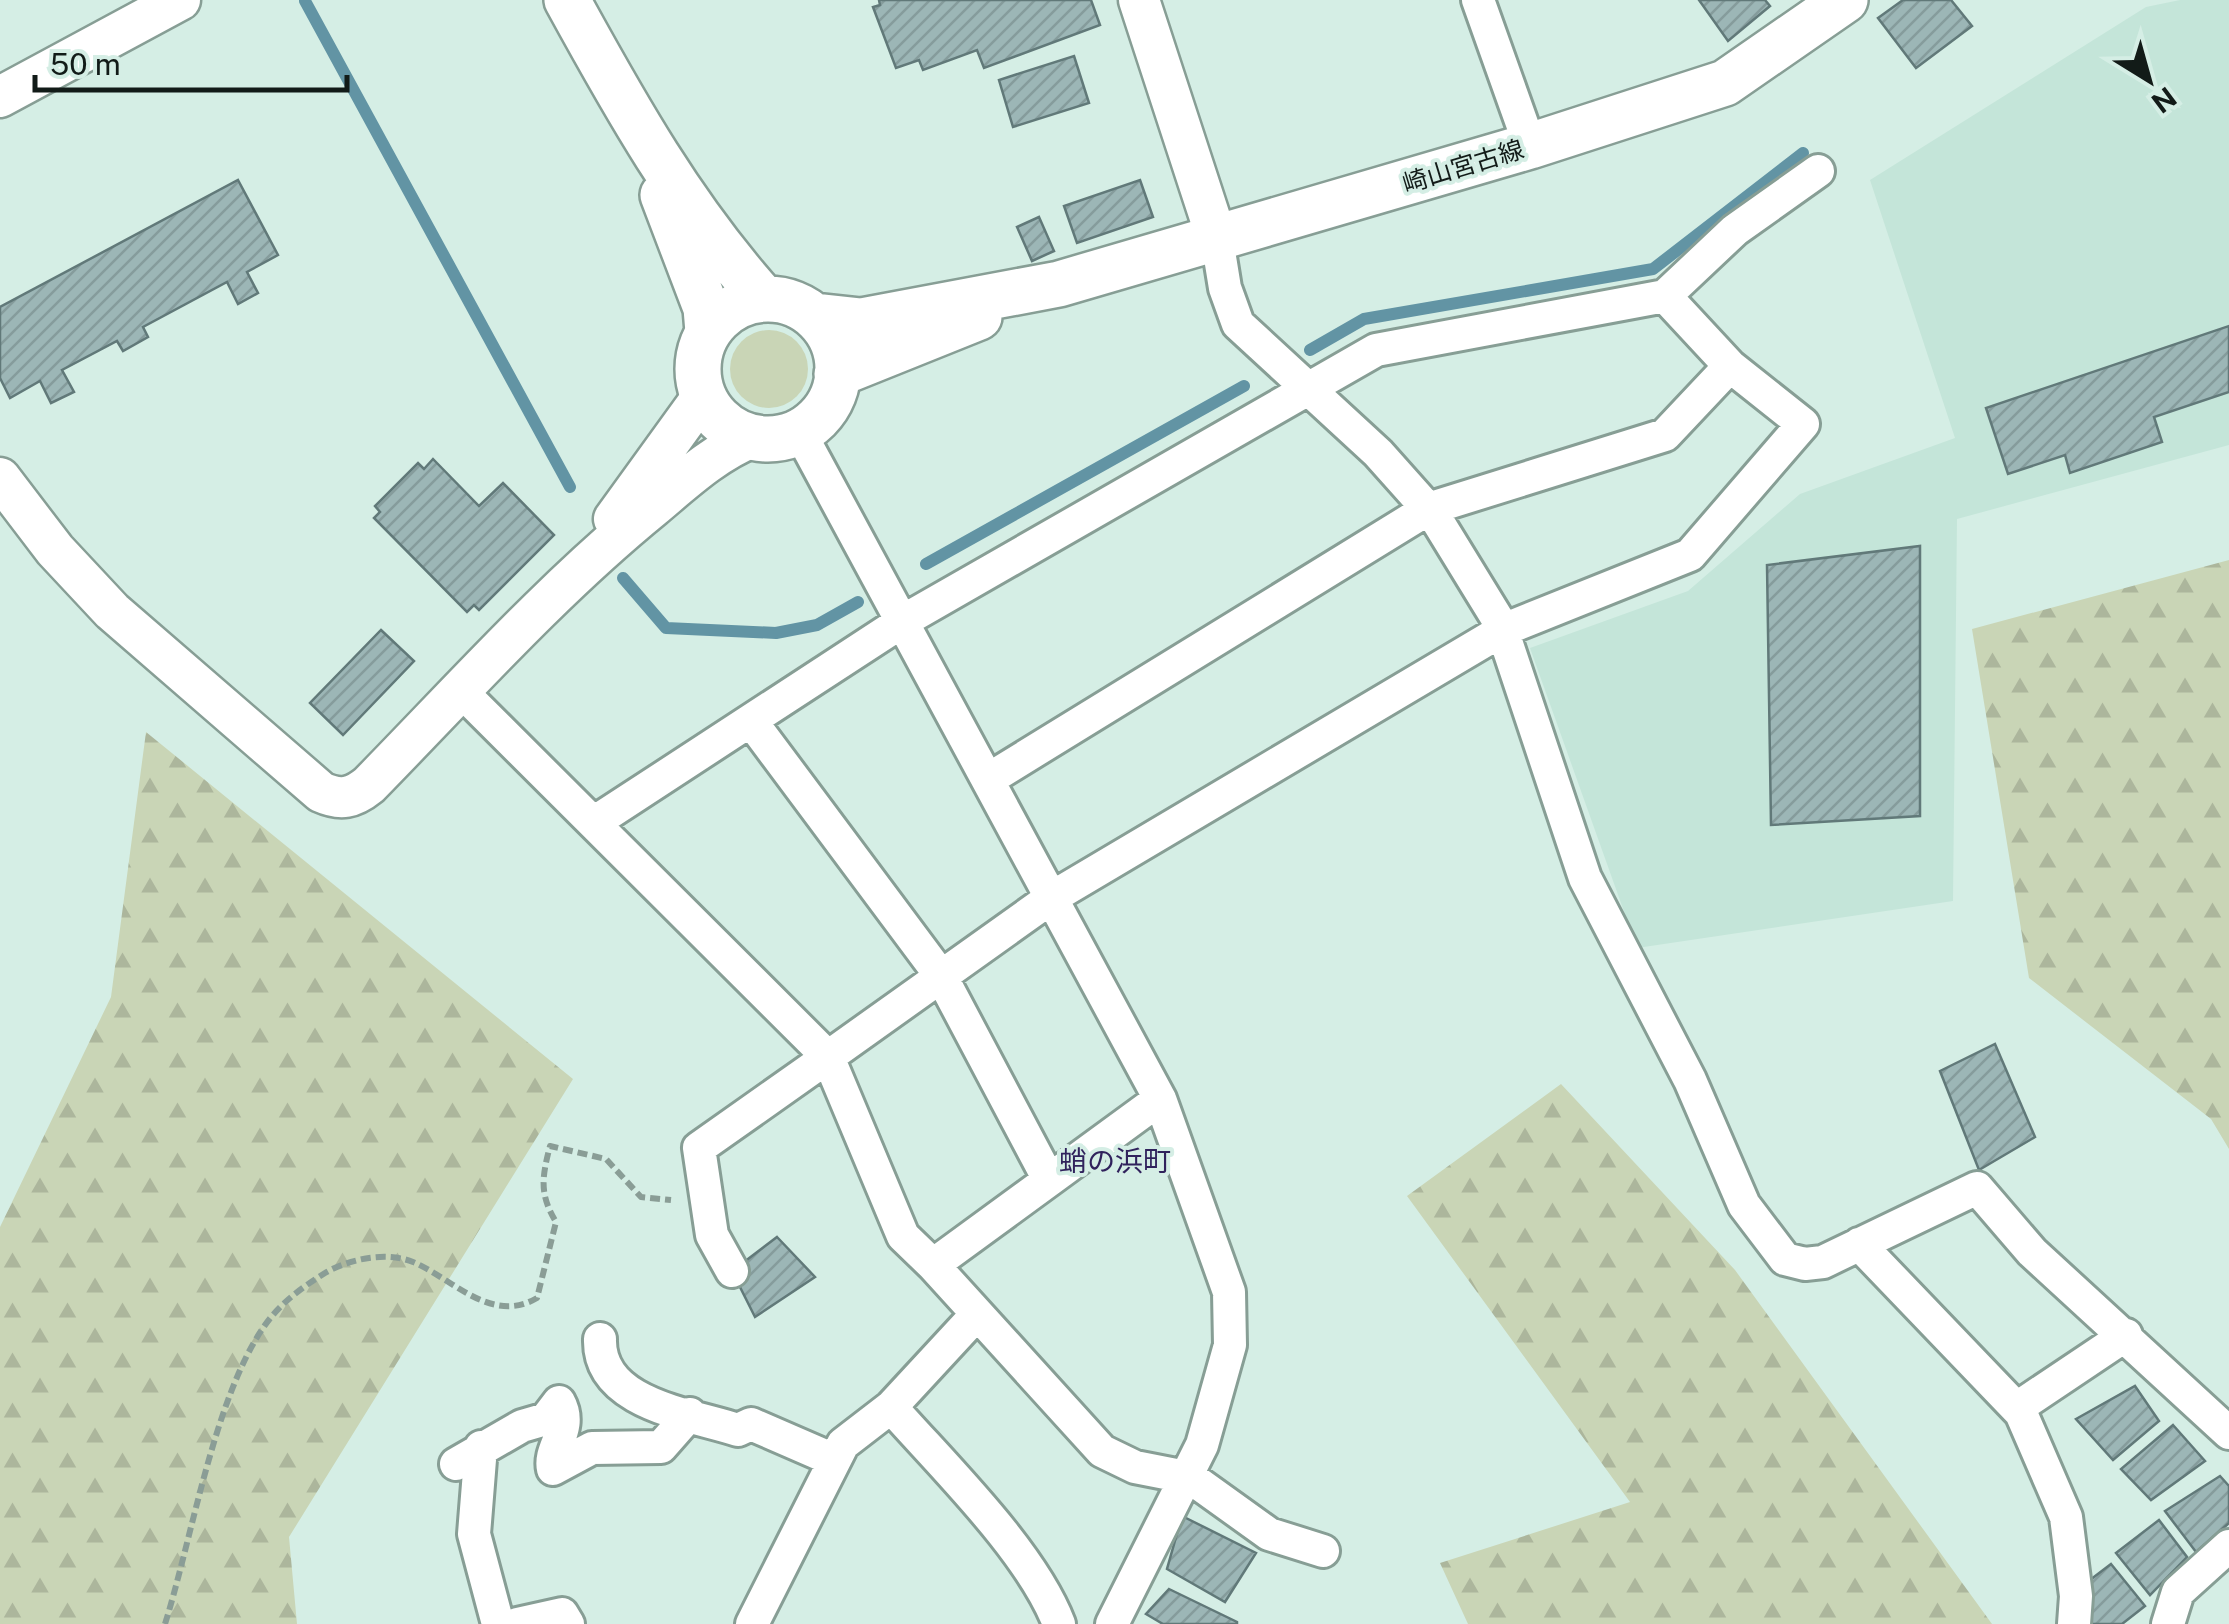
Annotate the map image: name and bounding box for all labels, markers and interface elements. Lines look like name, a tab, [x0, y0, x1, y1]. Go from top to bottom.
scale bar	[35, 30, 348, 92]
north arrow	[2099, 30, 2199, 130]
text: 50 m	[50, 46, 121, 82]
text: N	[2146, 81, 2183, 120]
street label: 崎山宮古線	[1399, 133, 1527, 199]
district label: 蛸の浜町	[1059, 1144, 1171, 1177]

